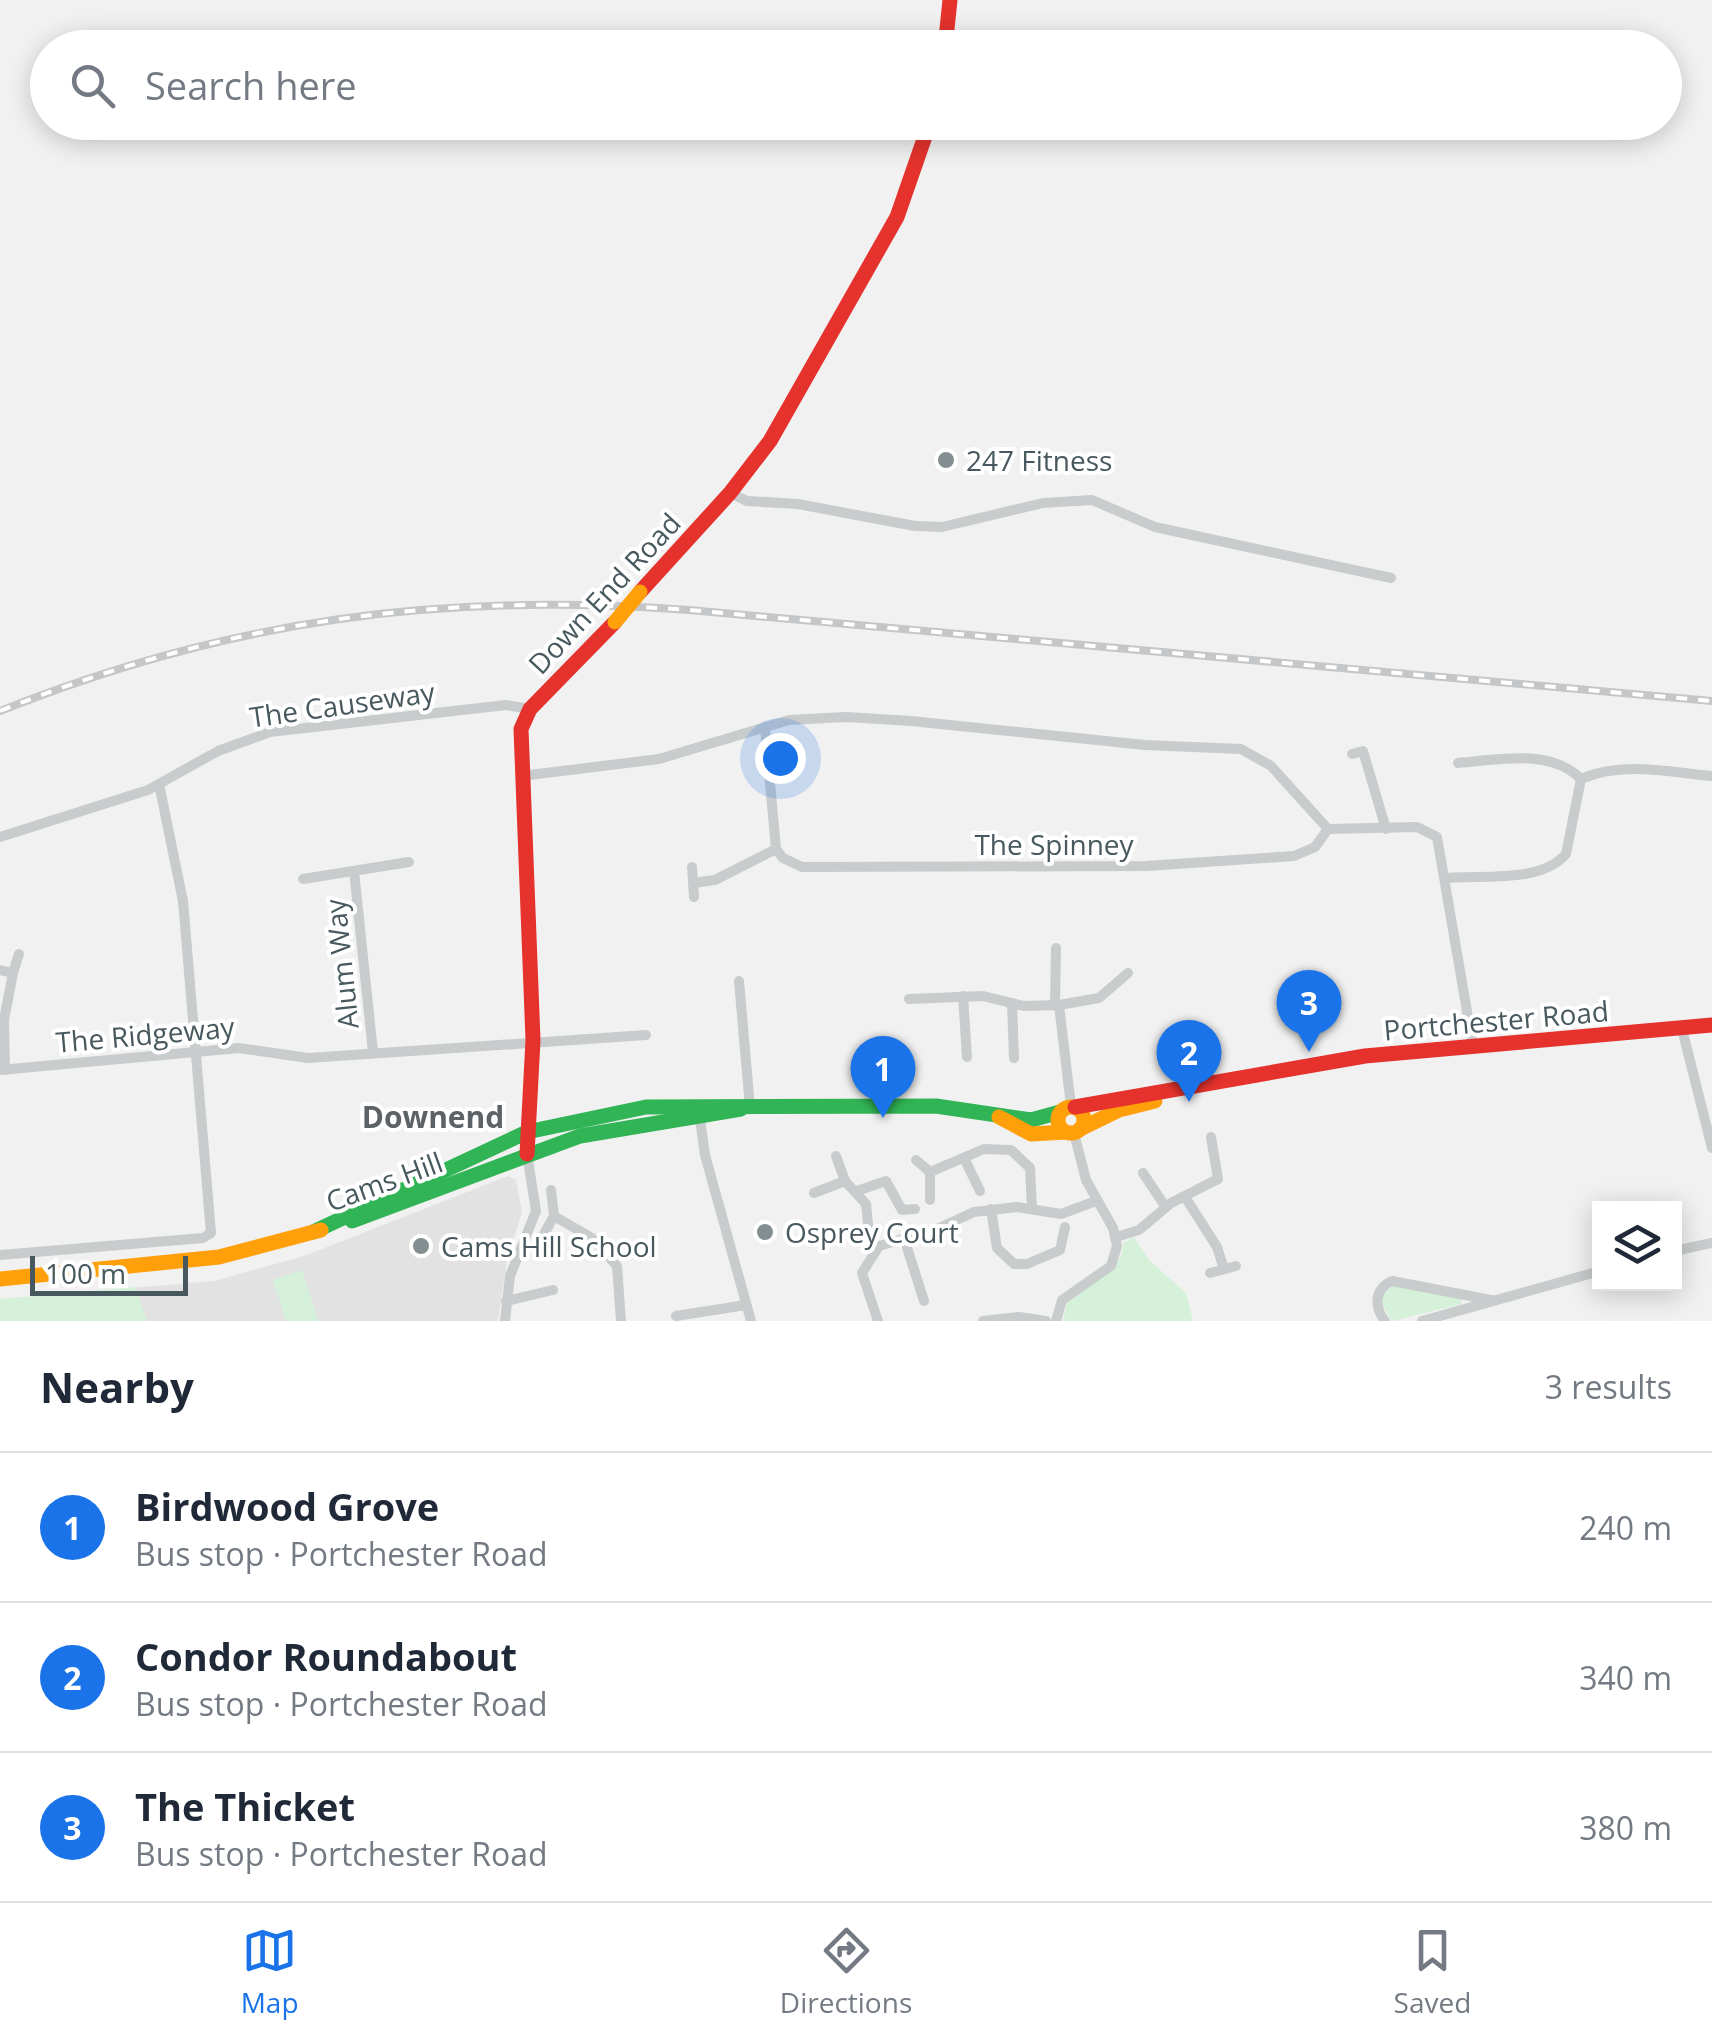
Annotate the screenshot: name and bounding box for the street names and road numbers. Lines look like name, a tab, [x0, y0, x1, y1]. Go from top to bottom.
street label: Down End Road	[519, 504, 689, 682]
street label: The Causeway	[247, 672, 438, 736]
street label: The Spinney	[974, 825, 1135, 863]
street label: Alum Way	[315, 896, 367, 1031]
street label: Portchester Road	[1382, 991, 1610, 1049]
street label: The Ridgeway	[54, 1007, 237, 1061]
street label: Cams Hill	[320, 1142, 448, 1220]

